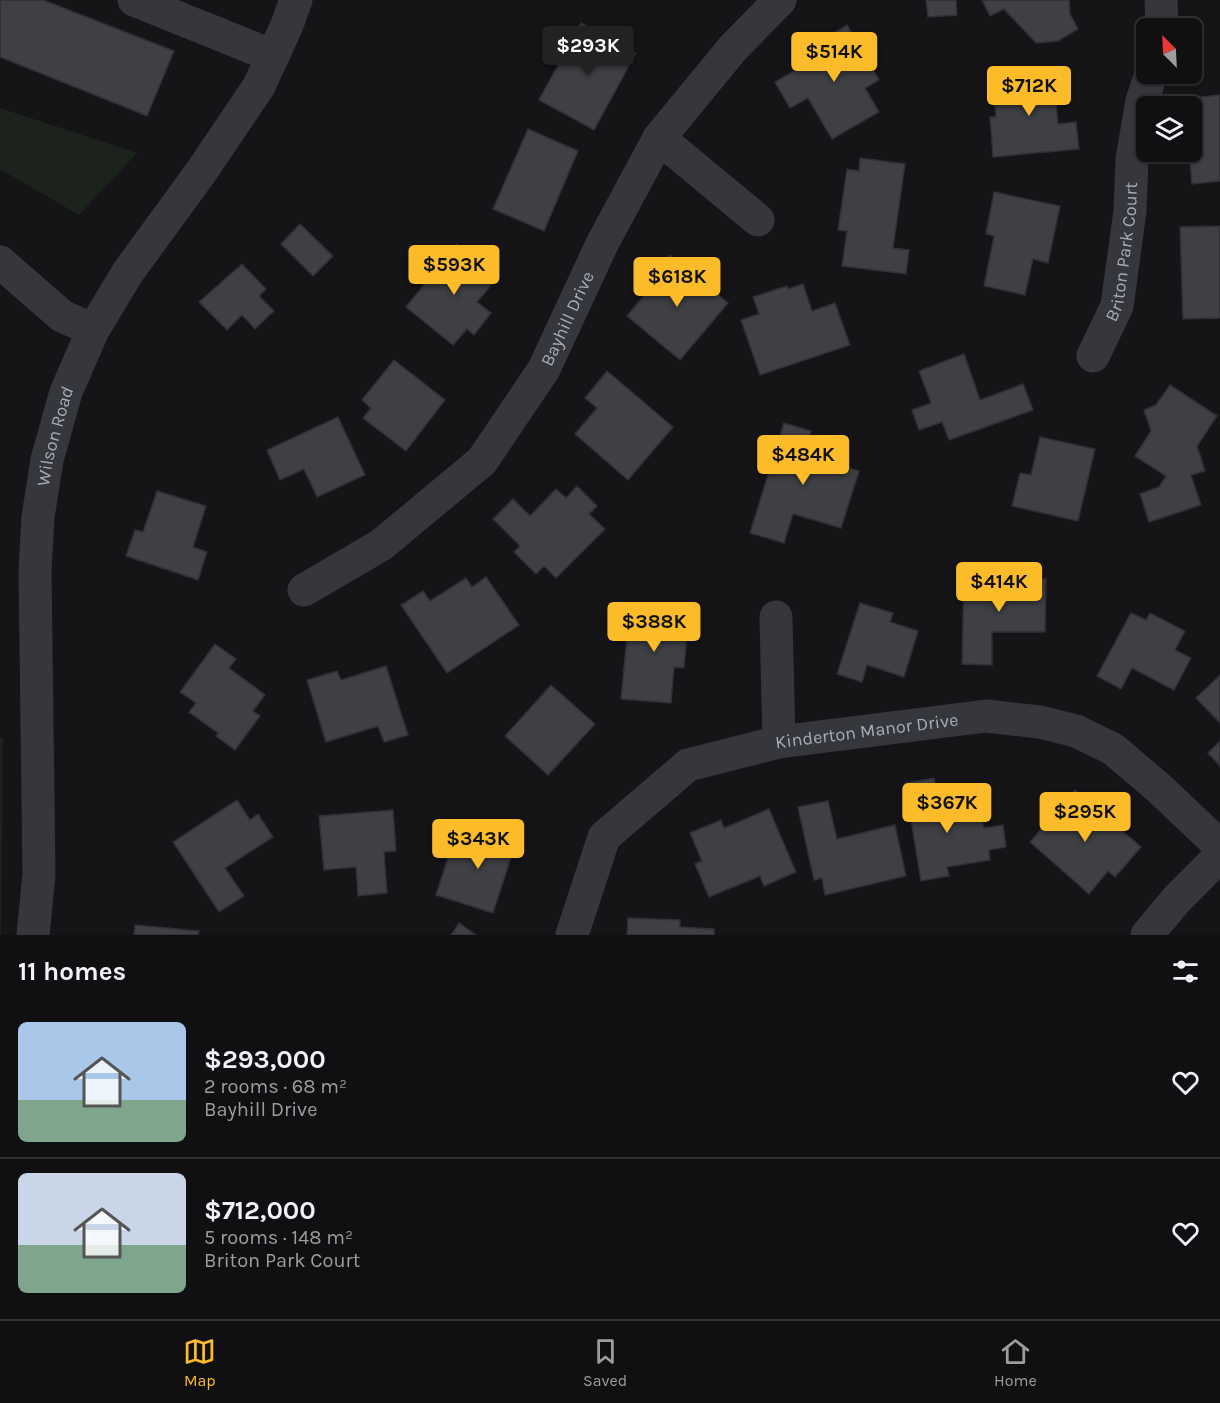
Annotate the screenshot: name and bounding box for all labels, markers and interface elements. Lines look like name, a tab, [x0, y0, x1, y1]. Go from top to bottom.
north arrow	[1136, 18, 1202, 84]
map controls	[1136, 18, 1202, 162]
pin: $293K	[546, 26, 630, 77]
pin: $514K	[792, 32, 876, 83]
text: $293K	[556, 34, 620, 57]
text: $514K	[805, 40, 863, 63]
pin: $712K	[987, 66, 1071, 117]
text: $712K	[1001, 74, 1057, 97]
button: layers	[1136, 96, 1202, 162]
street label: Briton Park Court	[1100, 181, 1142, 325]
pin: $593K	[412, 245, 496, 296]
text: $593K	[422, 253, 486, 276]
pin: $618K	[635, 257, 719, 308]
text: $618K	[647, 265, 707, 288]
street label: Bayhill Drive	[536, 268, 599, 370]
street label: Wilson Road	[32, 383, 78, 488]
pin: $484K	[761, 435, 845, 486]
text: $484K	[771, 443, 835, 466]
pin: $414K	[957, 562, 1041, 613]
text: $414K	[970, 570, 1028, 593]
pin: $388K	[612, 602, 696, 653]
text: $388K	[621, 610, 687, 633]
street label: Kinderton Manor Drive	[774, 709, 959, 753]
pin: $367K	[905, 783, 989, 834]
text: $367K	[916, 791, 978, 814]
pin: $295K	[1043, 792, 1127, 843]
text: $295K	[1054, 800, 1116, 823]
pin: $343K	[436, 819, 520, 870]
text: $343K	[446, 827, 510, 850]
icon: filters	[1169, 955, 1202, 988]
text: 11 homes	[18, 956, 126, 987]
text: $293,000	[204, 1044, 326, 1075]
icon: home	[66, 1046, 138, 1118]
icon: heart	[1169, 1066, 1202, 1099]
text: 2 rooms · 68 m²	[204, 1075, 347, 1098]
text: Bayhill Drive	[204, 1098, 317, 1121]
text: $712,000	[204, 1195, 316, 1226]
icon: home	[66, 1197, 138, 1269]
icon: heart	[1169, 1217, 1202, 1250]
text: 5 rooms · 148 m²	[204, 1226, 353, 1249]
text: Briton Park Court	[204, 1249, 360, 1272]
tab: Map	[183, 1335, 216, 1390]
tab: Saved	[583, 1335, 627, 1390]
tab: Home	[994, 1335, 1037, 1390]

